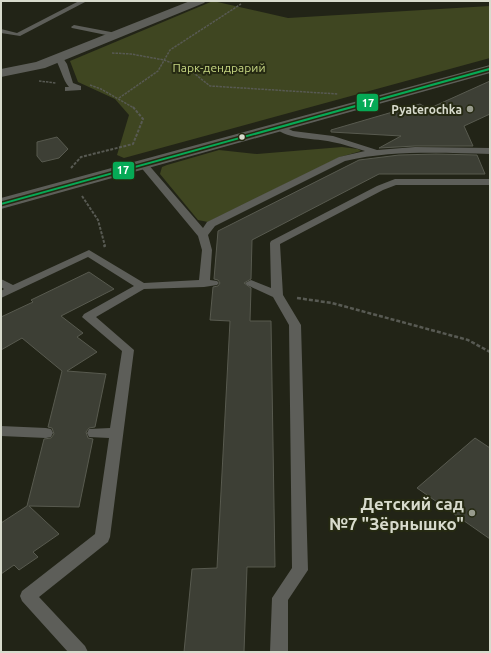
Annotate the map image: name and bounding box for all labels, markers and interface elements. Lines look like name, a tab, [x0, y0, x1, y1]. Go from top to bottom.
park label: Парк-дендрарий	[172, 61, 266, 74]
line badge: 17	[356, 93, 379, 112]
text: 17	[362, 97, 374, 109]
place label: Pyaterochka	[391, 103, 462, 116]
marker: Pyaterochka	[465, 104, 475, 114]
unlabelled marker	[237, 132, 247, 142]
line badge: 17	[112, 161, 135, 180]
text: 17	[117, 164, 129, 176]
place label: Детский сад №7 "Зёрнышко"	[329, 494, 464, 533]
marker: Детский сад №7 "Зёрнышко"	[467, 508, 477, 518]

